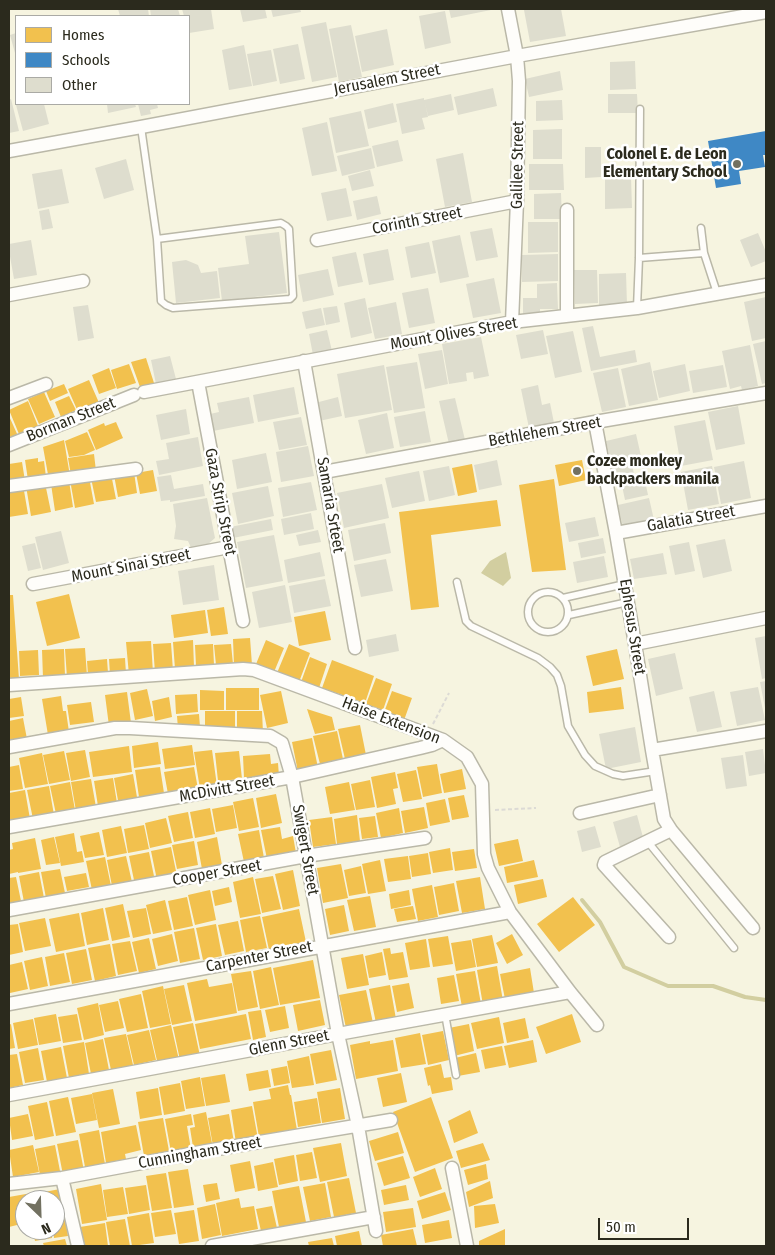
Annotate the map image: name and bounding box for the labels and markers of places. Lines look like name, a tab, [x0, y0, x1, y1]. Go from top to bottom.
place label: Colonel E. de Leon Elementary School	[603, 145, 727, 183]
marker: Colonel E. de Leon Elementary School	[731, 158, 743, 170]
place label: Cozee monkey backpackers manila	[587, 452, 719, 490]
marker: Cozee monkey backpackers manila	[571, 465, 583, 477]

